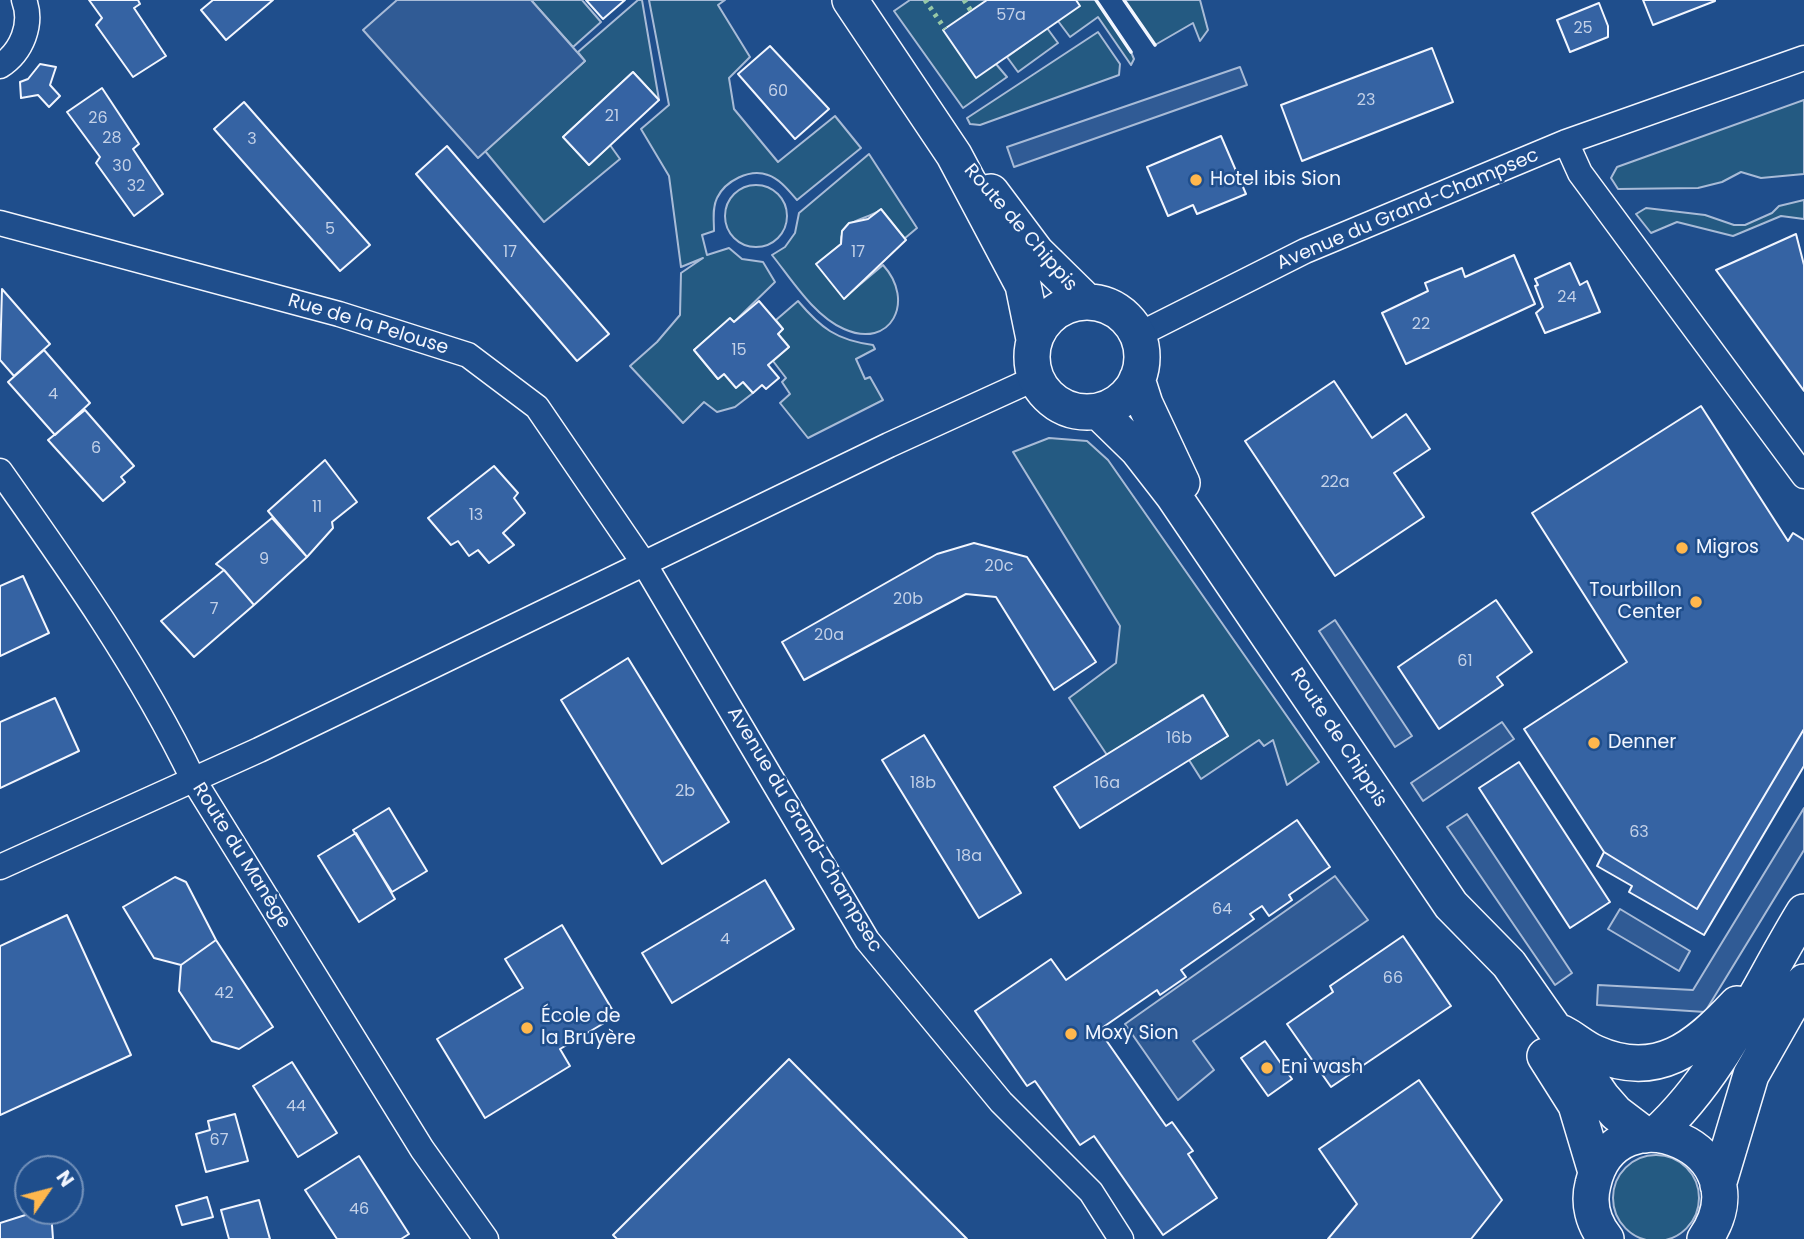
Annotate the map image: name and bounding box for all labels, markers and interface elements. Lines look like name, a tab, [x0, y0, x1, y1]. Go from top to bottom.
house number: 57a	[996, 6, 1026, 26]
house number: 25	[1573, 19, 1593, 39]
house number: 60	[768, 82, 788, 102]
house number: 23	[1357, 91, 1375, 111]
house number: 21	[605, 107, 619, 127]
house number: 26	[88, 109, 108, 129]
house number: 28	[102, 129, 122, 149]
house number: 3	[247, 130, 257, 150]
street label: Avenue du Grand-Champsec	[1274, 144, 1542, 276]
house number: 30	[112, 157, 132, 177]
street label: Route de Chippis	[959, 160, 1081, 296]
place label: Hotel ibis Sion	[1210, 169, 1341, 191]
marker: Hotel ibis Sion	[1188, 172, 1204, 188]
house number: 32	[127, 177, 145, 197]
house number: 5	[325, 220, 335, 240]
house number: 17	[503, 243, 517, 263]
house number: 17	[851, 243, 865, 263]
house number: 24	[1557, 288, 1577, 308]
street label: Rue de la Pelouse	[285, 290, 451, 360]
house number: 22	[1412, 315, 1430, 335]
house number: 15	[731, 341, 747, 361]
house number: 4	[48, 385, 58, 405]
house number: 6	[91, 439, 101, 459]
house number: 22a	[1320, 473, 1350, 493]
house number: 11	[312, 498, 322, 518]
house number: 13	[469, 506, 483, 526]
place label: Migros	[1696, 537, 1759, 559]
marker: Migros	[1674, 540, 1690, 556]
house number: 9	[259, 550, 269, 570]
house number: 20c	[985, 557, 1013, 577]
place label: Tourbillon Center	[1589, 580, 1682, 624]
house number: 20b	[893, 590, 923, 610]
marker: Tourbillon Center	[1688, 594, 1704, 610]
house number: 7	[210, 600, 218, 620]
house number: 20a	[814, 626, 844, 646]
house number: 61	[1457, 652, 1473, 672]
street label: Route de Chippis	[1285, 664, 1391, 812]
street label: Avenue du Grand-Champsec	[722, 703, 886, 957]
house number: 16b	[1166, 729, 1192, 749]
place label: Denner	[1608, 732, 1676, 754]
marker: Denner	[1586, 735, 1602, 751]
house number: 18b	[910, 774, 936, 794]
house number: 16a	[1094, 774, 1120, 794]
street label: Route du Manège	[187, 779, 295, 933]
house number: 2b	[675, 782, 695, 802]
house number: 63	[1629, 823, 1649, 843]
house number: 18a	[956, 847, 982, 867]
house number: 64	[1212, 900, 1232, 920]
house number: 4	[720, 930, 730, 950]
house number: 66	[1383, 969, 1403, 989]
house number: 42	[214, 984, 234, 1004]
place label: École de la Bruyère	[541, 1006, 636, 1050]
marker: École de la Bruyère	[519, 1020, 535, 1036]
place label: Moxy Sion	[1085, 1023, 1179, 1045]
marker: Moxy Sion	[1063, 1026, 1079, 1042]
place label: Eni wash	[1281, 1057, 1363, 1079]
marker: Eni wash	[1259, 1060, 1275, 1076]
house number: 44	[286, 1097, 306, 1117]
house number: 67	[210, 1131, 228, 1151]
north arrow	[14, 1155, 84, 1225]
text: N	[50, 1165, 80, 1192]
house number: 46	[349, 1200, 369, 1220]

